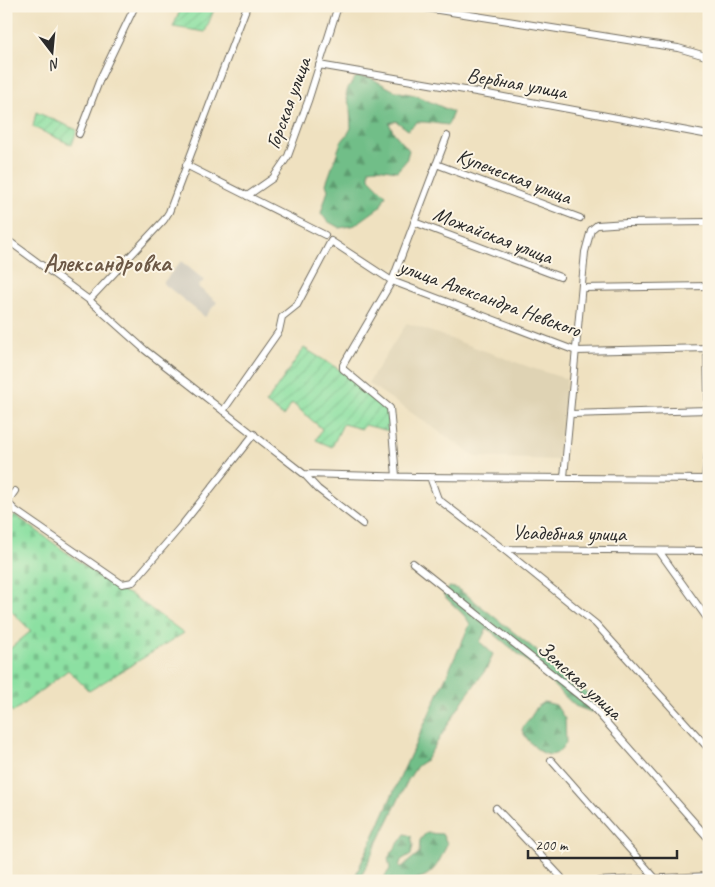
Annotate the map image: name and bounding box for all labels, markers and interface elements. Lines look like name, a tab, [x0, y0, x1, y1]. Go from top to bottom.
north arrow	[28, 28, 78, 78]
street label: Горская улица	[259, 51, 317, 152]
text: N	[47, 55, 62, 74]
street label: Вербная улица	[465, 61, 571, 105]
street label: Купеческая улица	[453, 142, 576, 210]
street label: Можайская улица	[430, 200, 558, 270]
district label: Александровка	[43, 248, 173, 278]
street label: улица Александра Невского	[394, 252, 586, 343]
street label: Усадебная улица	[512, 519, 628, 547]
street label: Земская улица	[532, 635, 630, 726]
scale bar	[528, 827, 676, 859]
text: 200 m	[535, 836, 569, 855]

